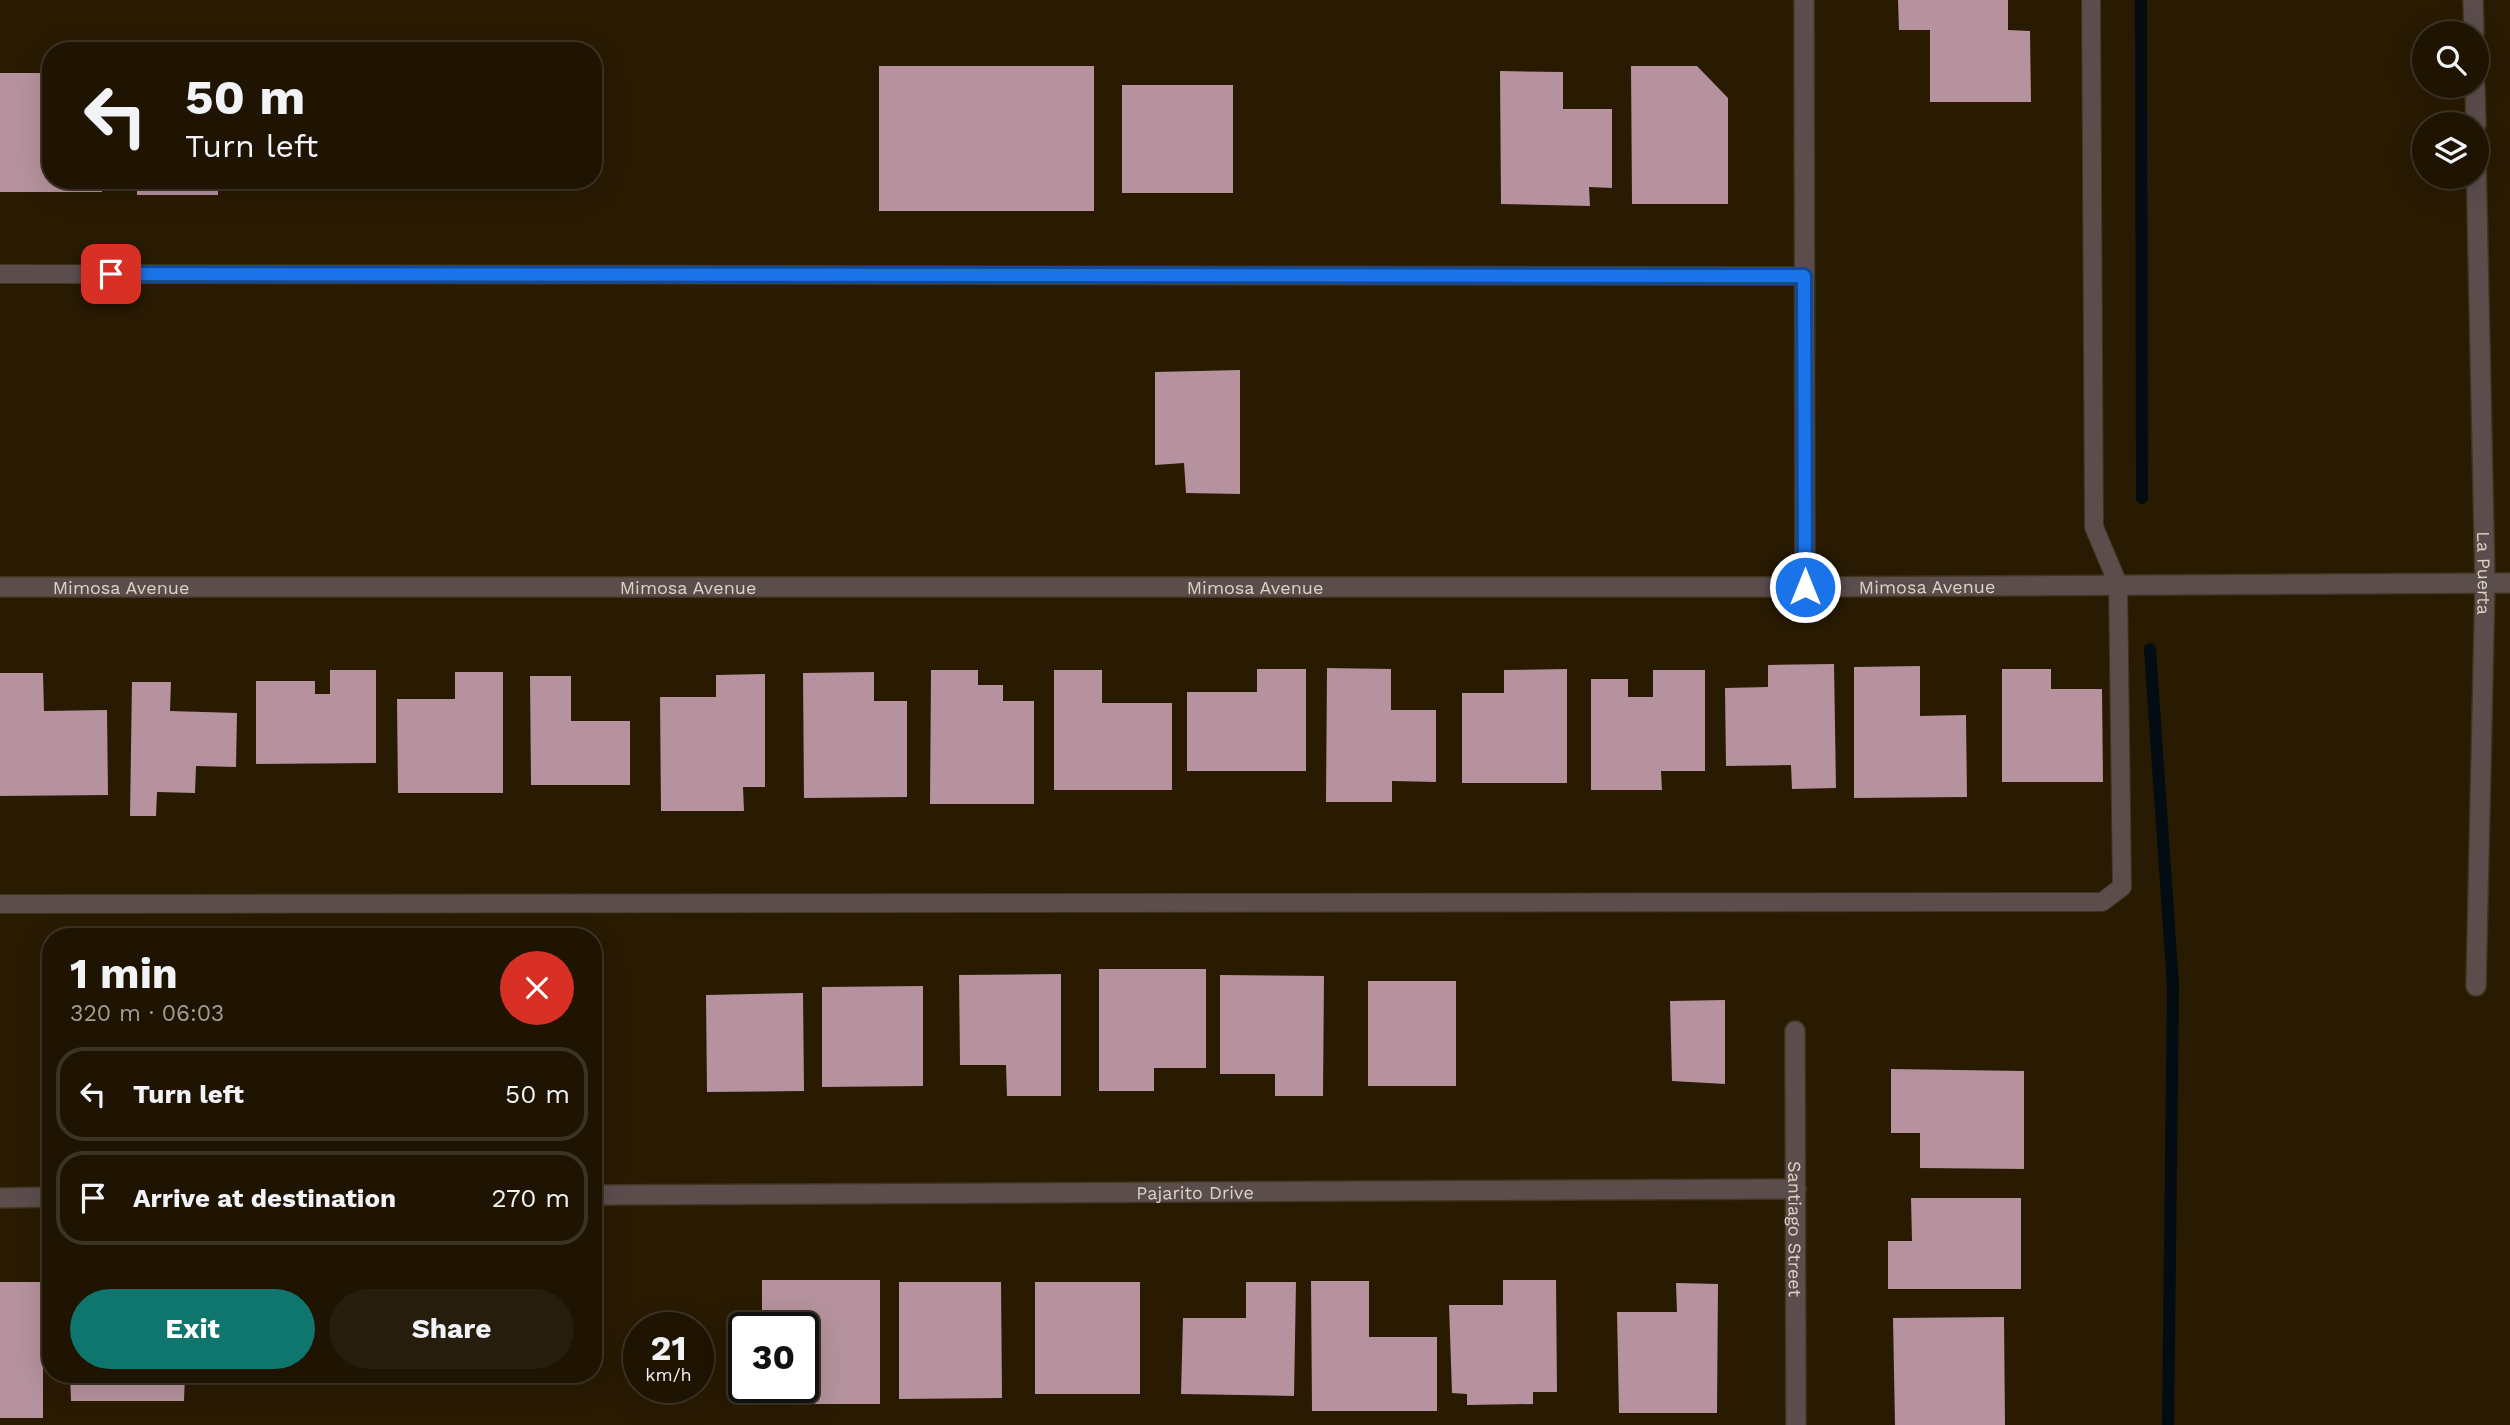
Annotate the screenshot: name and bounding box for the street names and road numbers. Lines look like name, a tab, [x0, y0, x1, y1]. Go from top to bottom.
street label: La Puerta	[2473, 531, 2496, 615]
street label: Mimosa Avenue	[1859, 575, 1995, 597]
street label: Mimosa Avenue	[53, 577, 189, 598]
street label: Mimosa Avenue	[620, 577, 756, 598]
street label: Mimosa Avenue	[1187, 577, 1323, 598]
street label: Santiago Street	[1785, 1161, 1806, 1297]
street label: Pajarito Drive	[1136, 1181, 1254, 1203]

